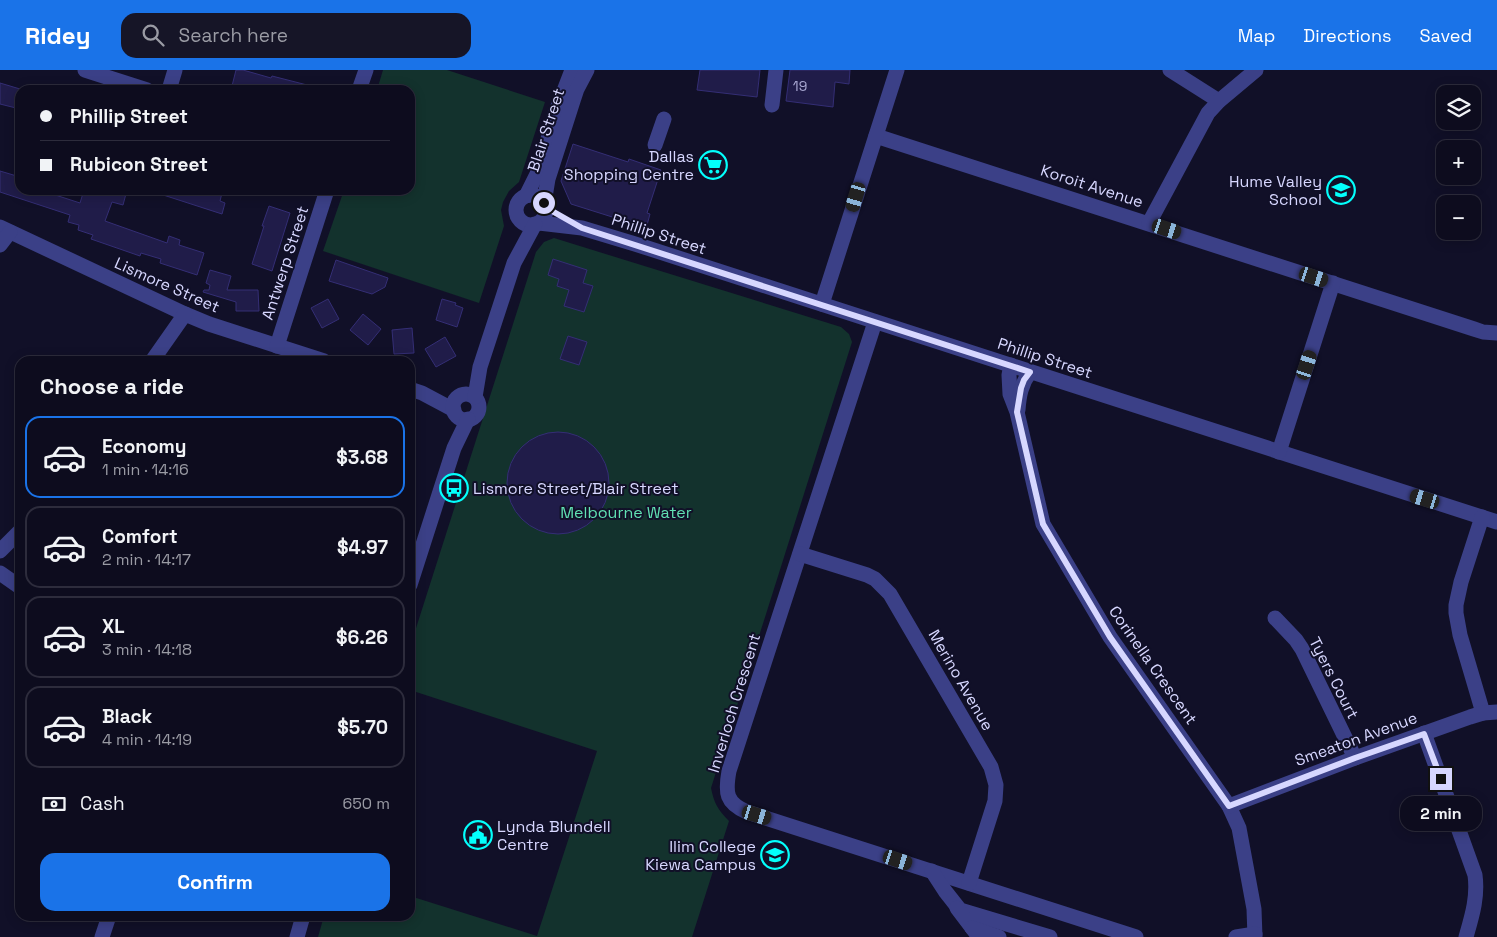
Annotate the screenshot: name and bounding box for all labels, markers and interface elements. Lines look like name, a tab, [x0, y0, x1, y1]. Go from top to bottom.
search box	[121, 13, 471, 58]
text: Ridey	[25, 20, 91, 51]
icon: search	[139, 21, 167, 49]
text: Search here	[179, 23, 288, 48]
text: Map	[1238, 24, 1275, 47]
text: Directions	[1303, 24, 1392, 47]
text: Saved	[1420, 24, 1472, 47]
house number: 19	[793, 77, 807, 95]
map controls	[1436, 85, 1481, 240]
button: layers	[1436, 85, 1481, 130]
street label: Blair Street	[523, 86, 569, 174]
text: Phillip Street	[70, 104, 188, 129]
button: +	[1436, 140, 1481, 185]
place label: Dallas Shopping Centre	[564, 146, 694, 185]
supermarket icon: Dallas Shopping Centre	[698, 150, 728, 180]
text: Rubicon Street	[70, 152, 208, 177]
street label: Koroit Avenue	[1038, 160, 1146, 212]
place label: Hume Valley School	[1229, 171, 1322, 210]
school or university icon: Hume Valley School	[1326, 175, 1356, 205]
car	[844, 180, 867, 214]
route start	[533, 192, 555, 214]
button: −	[1436, 195, 1481, 240]
street label: Antwerp Street	[257, 203, 313, 323]
street label: Phillip Street	[609, 209, 709, 259]
car	[1150, 217, 1183, 241]
street label: Lismore Street	[111, 252, 223, 318]
car	[1297, 265, 1330, 289]
street label: Phillip Street	[995, 333, 1095, 383]
car	[1295, 348, 1318, 382]
text: Choose a ride	[40, 372, 184, 400]
text: Economy	[102, 434, 186, 459]
icon: car	[42, 435, 87, 480]
text: $3.68	[336, 445, 388, 470]
text: 1 min · 14:16	[102, 459, 189, 480]
bus stop icon: Lismore Street/Blair Street	[439, 473, 469, 503]
place label: Lismore Street/Blair Street	[473, 478, 679, 499]
car	[1408, 487, 1441, 511]
park label: Melbourne Water	[560, 502, 692, 523]
text: Comfort	[102, 524, 178, 549]
icon: car	[42, 525, 87, 570]
text: $4.97	[337, 535, 388, 560]
text: 2 min · 14:17	[102, 549, 191, 570]
street label: Corinella Crescent	[1104, 601, 1202, 729]
text: XL	[102, 614, 125, 639]
icon: car	[42, 615, 87, 660]
text: $6.26	[336, 625, 388, 650]
street label: Merino Avenue	[924, 626, 998, 734]
street label: Inverloch Crescent	[703, 631, 765, 775]
street label: Tyers Court	[1304, 633, 1364, 723]
text: 3 min · 14:18	[102, 639, 192, 660]
text: Black	[102, 704, 152, 729]
icon: car	[42, 705, 87, 750]
street label: Smeaton Avenue	[1292, 707, 1420, 771]
text: $5.70	[337, 715, 388, 740]
text: 4 min · 14:19	[102, 729, 192, 750]
route end	[1430, 768, 1452, 790]
icon: cash	[40, 790, 68, 818]
text: Cash	[80, 791, 125, 816]
text: 650 m	[342, 793, 390, 814]
callout: 2 min	[1400, 796, 1482, 832]
car	[740, 803, 773, 827]
text: 2 min	[1420, 803, 1462, 824]
place label: Lynda Blundell Centre	[497, 816, 611, 855]
public building icon: Lynda Blundell Centre	[463, 820, 493, 850]
place label: Ilim College Kiewa Campus	[645, 836, 756, 875]
school or university icon: Ilim College Kiewa Campus	[760, 840, 790, 870]
car	[881, 848, 914, 872]
button: Confirm	[40, 853, 390, 911]

